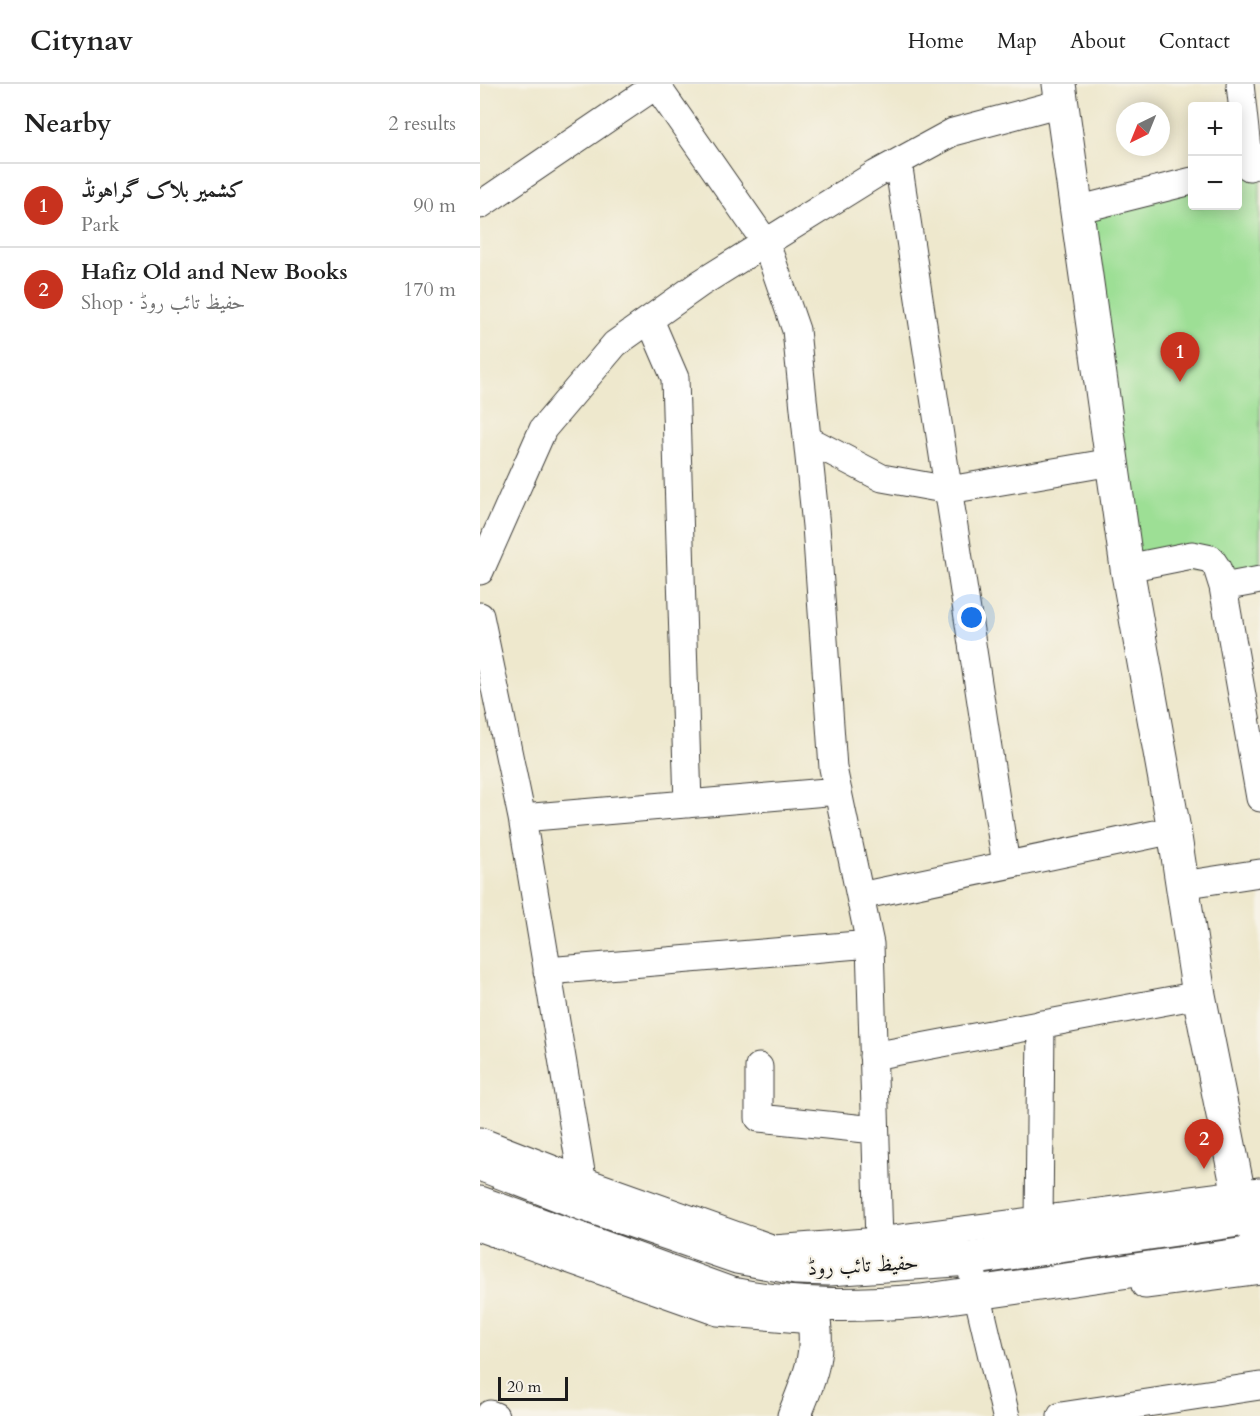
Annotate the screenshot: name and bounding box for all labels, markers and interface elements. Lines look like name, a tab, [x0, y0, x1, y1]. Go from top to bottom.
text: Citynav	[30, 22, 133, 60]
text: Home	[908, 27, 964, 56]
text: Map	[997, 27, 1037, 56]
text: About	[1070, 27, 1126, 56]
text: Contact	[1159, 27, 1230, 56]
north arrow	[1116, 102, 1170, 156]
map controls	[1188, 102, 1242, 210]
button: +	[1188, 102, 1242, 156]
text: Nearby	[24, 106, 112, 141]
text: 2 results	[388, 110, 456, 137]
button: −	[1188, 156, 1242, 210]
text: کشمیر بلاک ﮔﺮﺍﮨﻮﻧﮉ	[81, 175, 244, 205]
text: 1	[38, 192, 49, 219]
text: 90 m	[413, 192, 456, 219]
text: Park	[81, 211, 119, 238]
text: Hafiz Old and New Books	[81, 257, 348, 287]
text: 2	[38, 276, 49, 303]
text: 170 m	[403, 276, 456, 303]
text: Shop · حفیظ تائب روڈ	[81, 289, 245, 316]
pin: 1	[1160, 332, 1200, 382]
your location	[957, 603, 986, 632]
pin: 2	[1184, 1120, 1224, 1169]
street label: حفیظ تائب روڈ	[807, 1248, 919, 1283]
scale bar	[498, 1374, 568, 1402]
text: 20 m	[507, 1376, 541, 1398]

